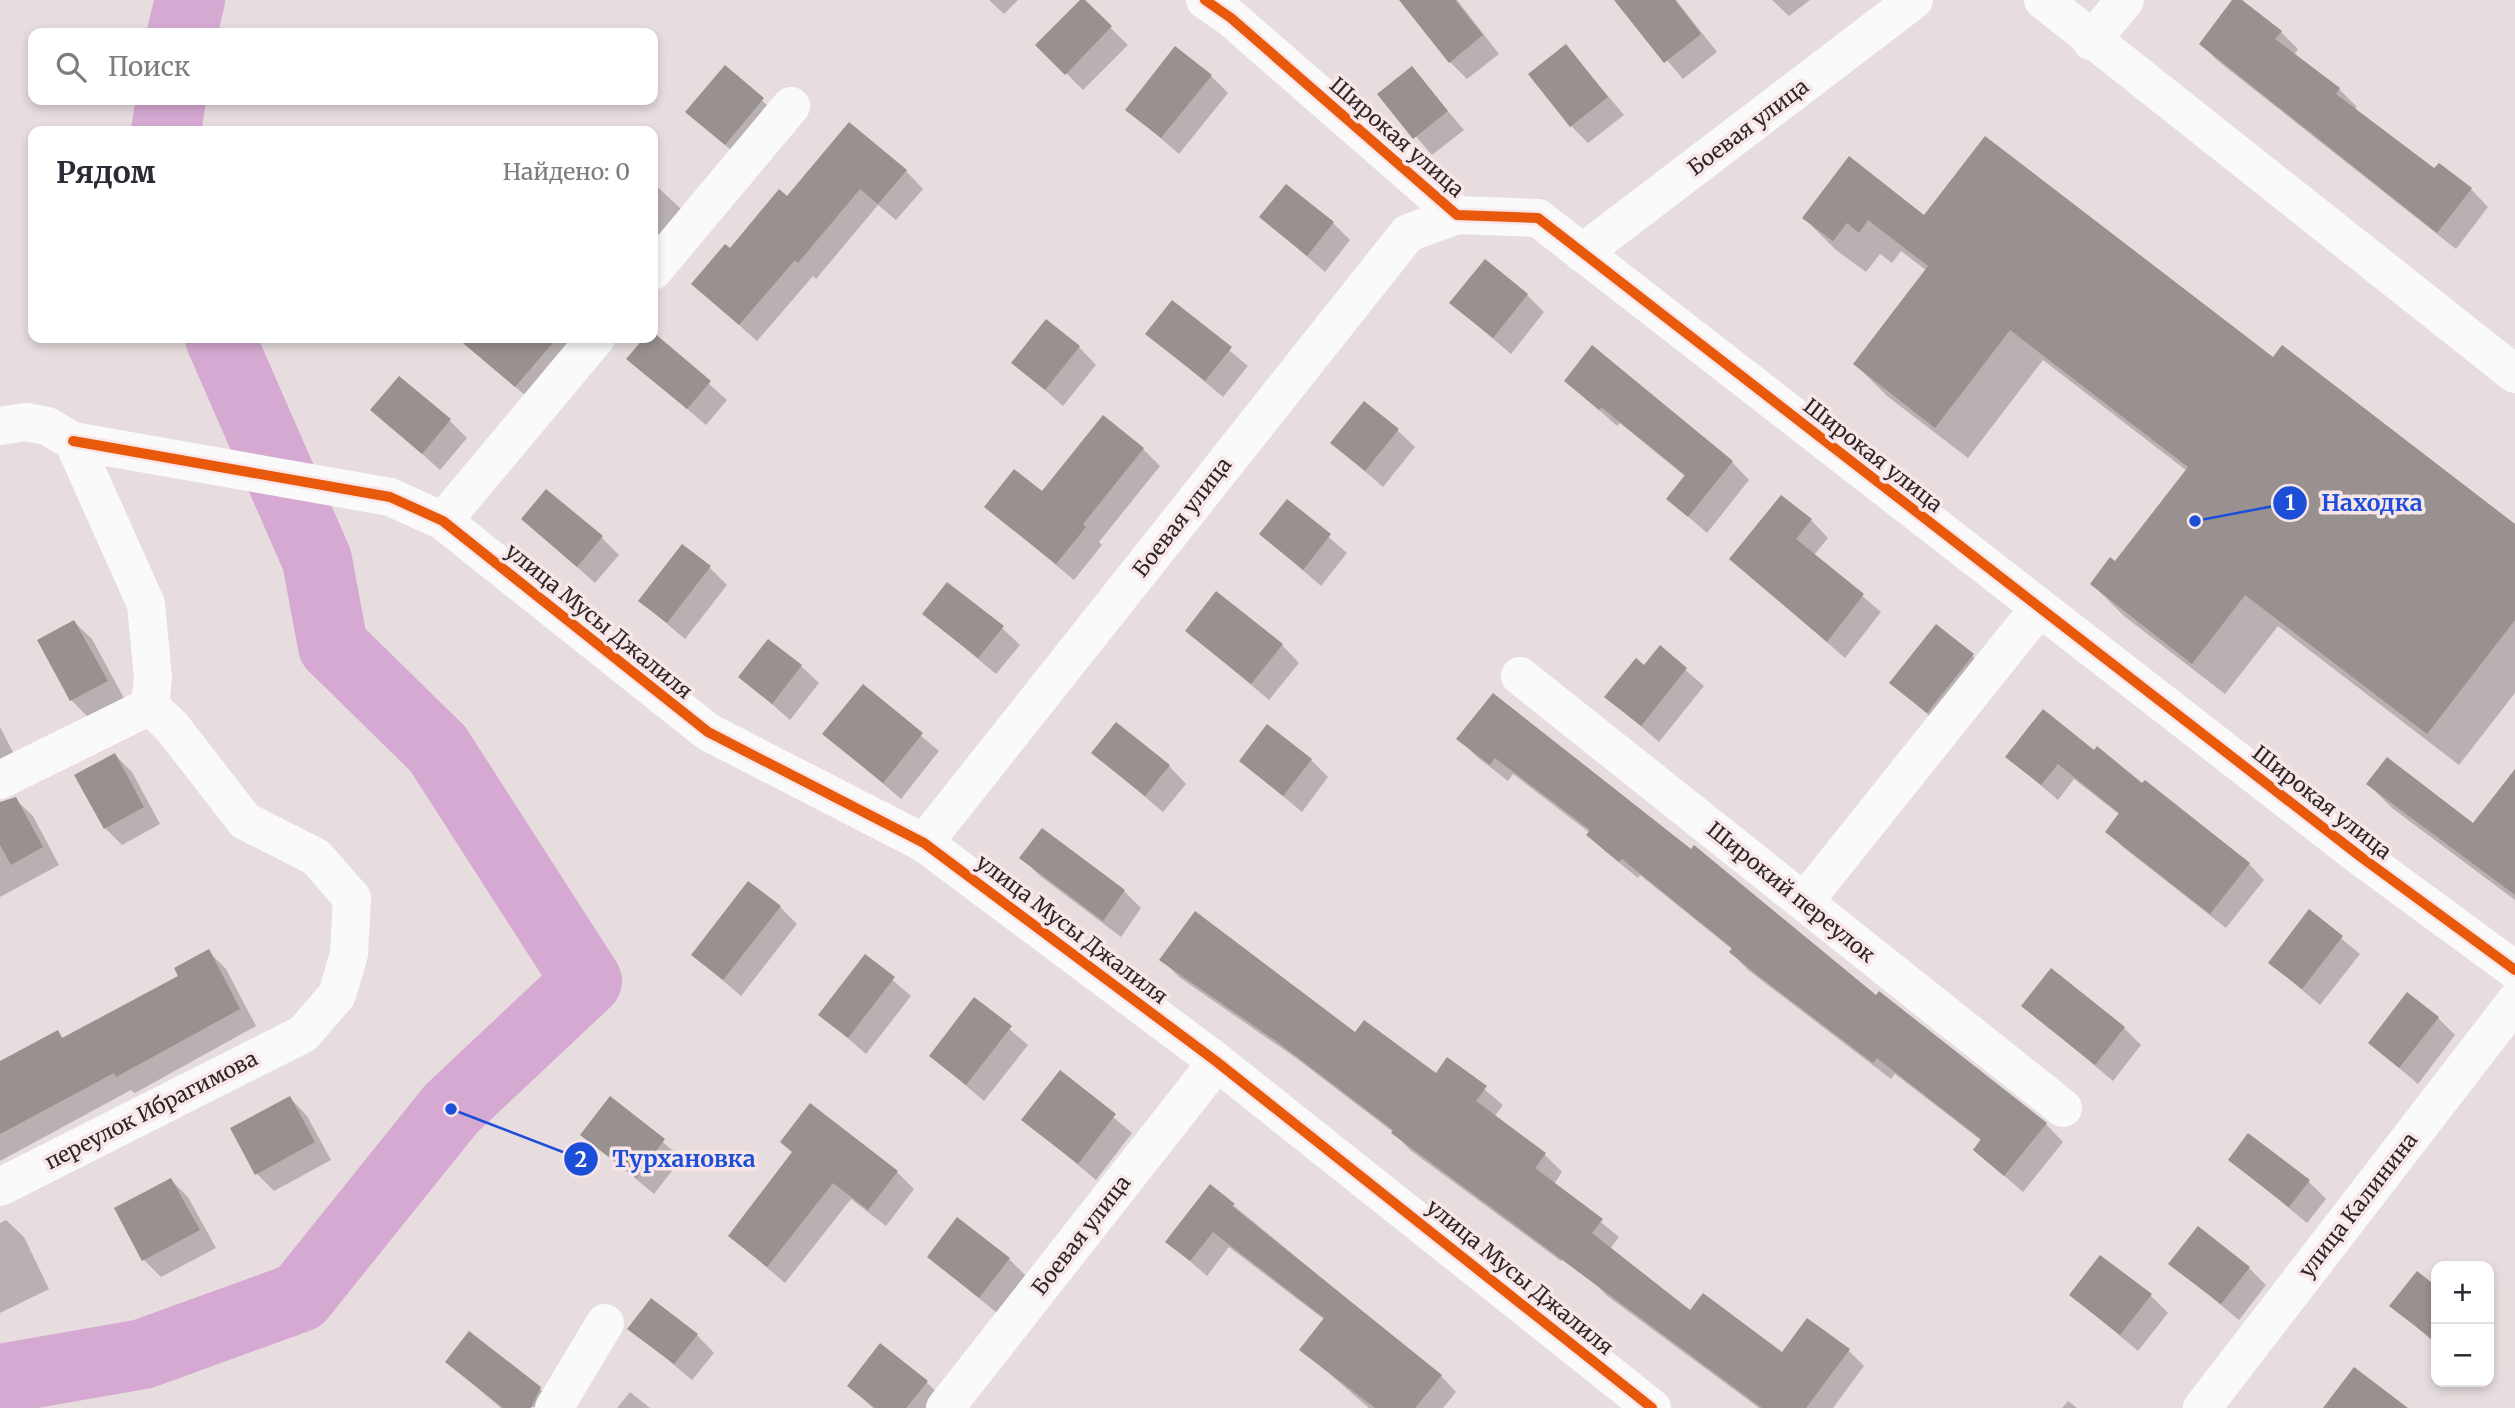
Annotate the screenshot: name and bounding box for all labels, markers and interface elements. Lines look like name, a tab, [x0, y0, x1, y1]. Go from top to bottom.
search box	[28, 28, 658, 105]
icon: search	[52, 48, 90, 86]
text: Поиск	[108, 50, 190, 83]
street label: Широкая улица	[1324, 71, 1470, 203]
street label: Боевая улица	[1682, 73, 1814, 181]
text: Рядом	[56, 153, 156, 191]
text: Найдено: 0	[503, 157, 630, 186]
street label: Широкая улица	[1798, 392, 1948, 518]
street label: Боевая улица	[1127, 452, 1237, 582]
callout: Находка	[2272, 481, 2436, 525]
text: Находка	[2321, 488, 2423, 517]
text: 1	[2285, 489, 2295, 516]
street label: улица Мусы Джалиля	[500, 537, 698, 705]
street label: Широкая улица	[2247, 739, 2397, 865]
street label: Широкий переулок	[1701, 816, 1881, 968]
street label: улица Мусы Джалиля	[971, 848, 1173, 1010]
street label: переулок Ибрагимова	[40, 1045, 262, 1175]
street label: улица Калинина	[2293, 1127, 2423, 1283]
callout: Турхановка	[563, 1137, 769, 1181]
text: Турхановка	[612, 1144, 756, 1173]
text: 2	[575, 1146, 587, 1173]
street label: Боевая улица	[1026, 1170, 1136, 1300]
street label: улица Мусы Джалиля	[1421, 1193, 1619, 1361]
map controls	[2431, 1261, 2494, 1387]
button: +	[2431, 1261, 2494, 1324]
button: −	[2431, 1324, 2494, 1387]

